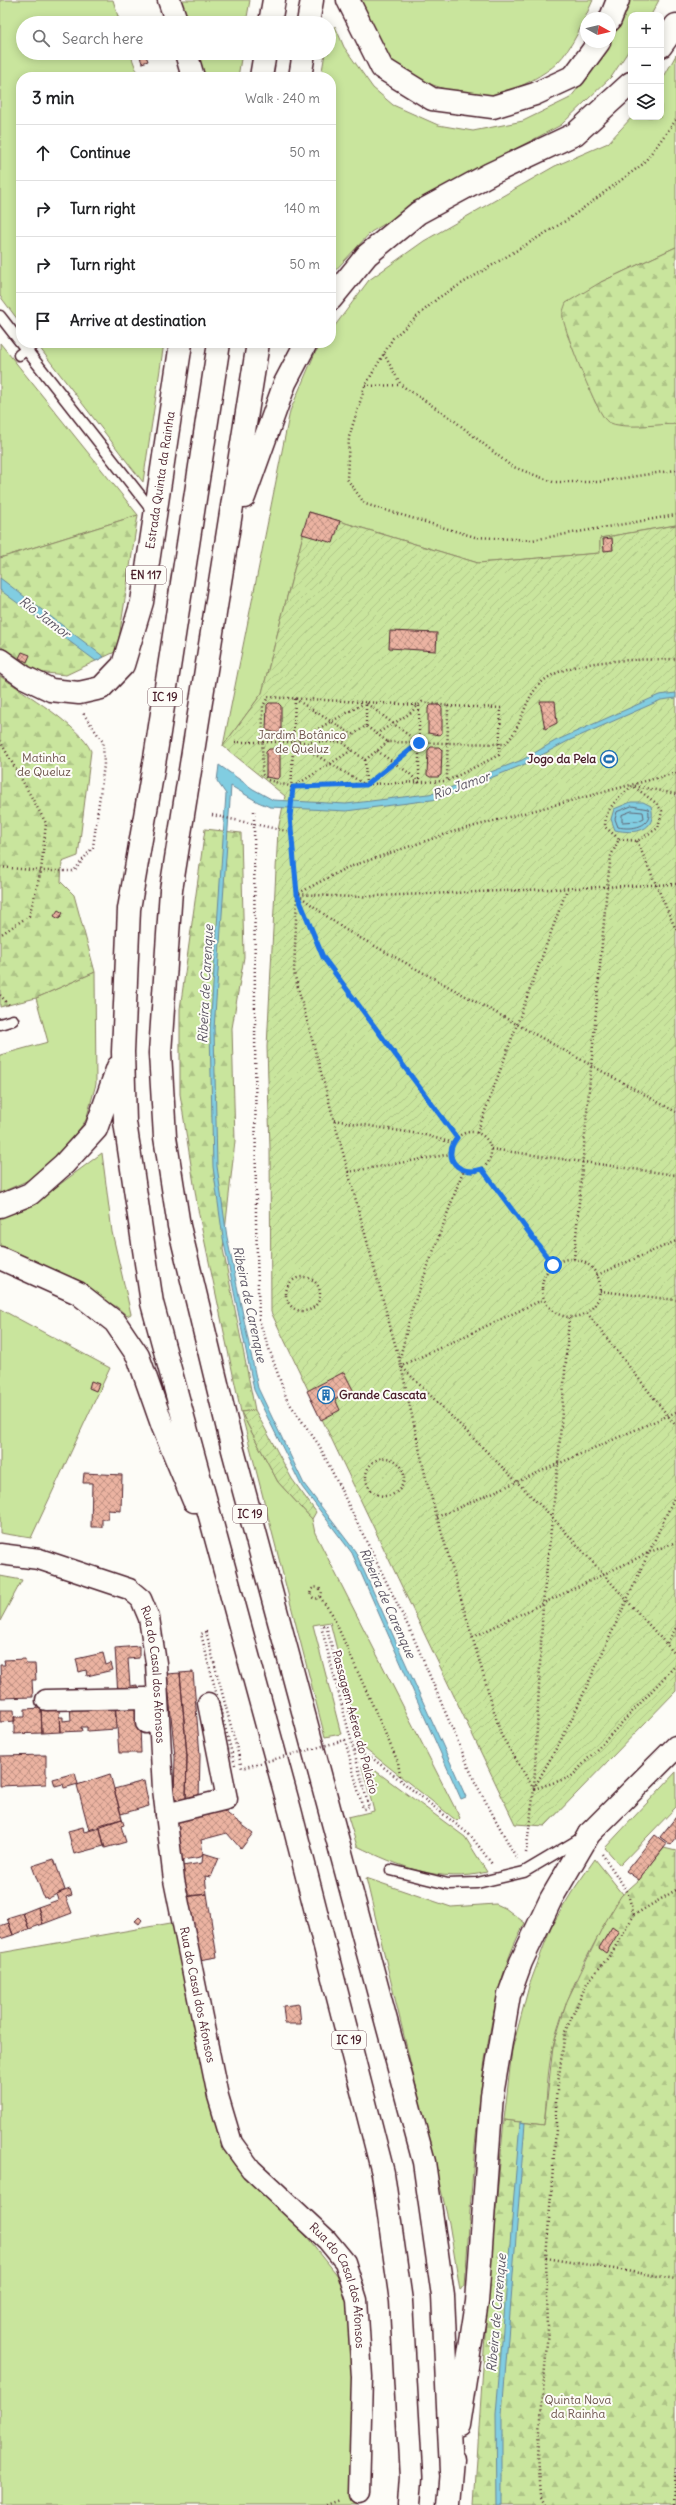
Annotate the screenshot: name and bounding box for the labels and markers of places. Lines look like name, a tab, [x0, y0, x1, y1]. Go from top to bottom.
sports icon: Jogo da Pela	[599, 749, 619, 769]
place label: Jogo da Pela	[527, 751, 596, 767]
building icon: Grande Cascata	[316, 1385, 336, 1405]
place label: Grande Cascata	[339, 1387, 427, 1402]

